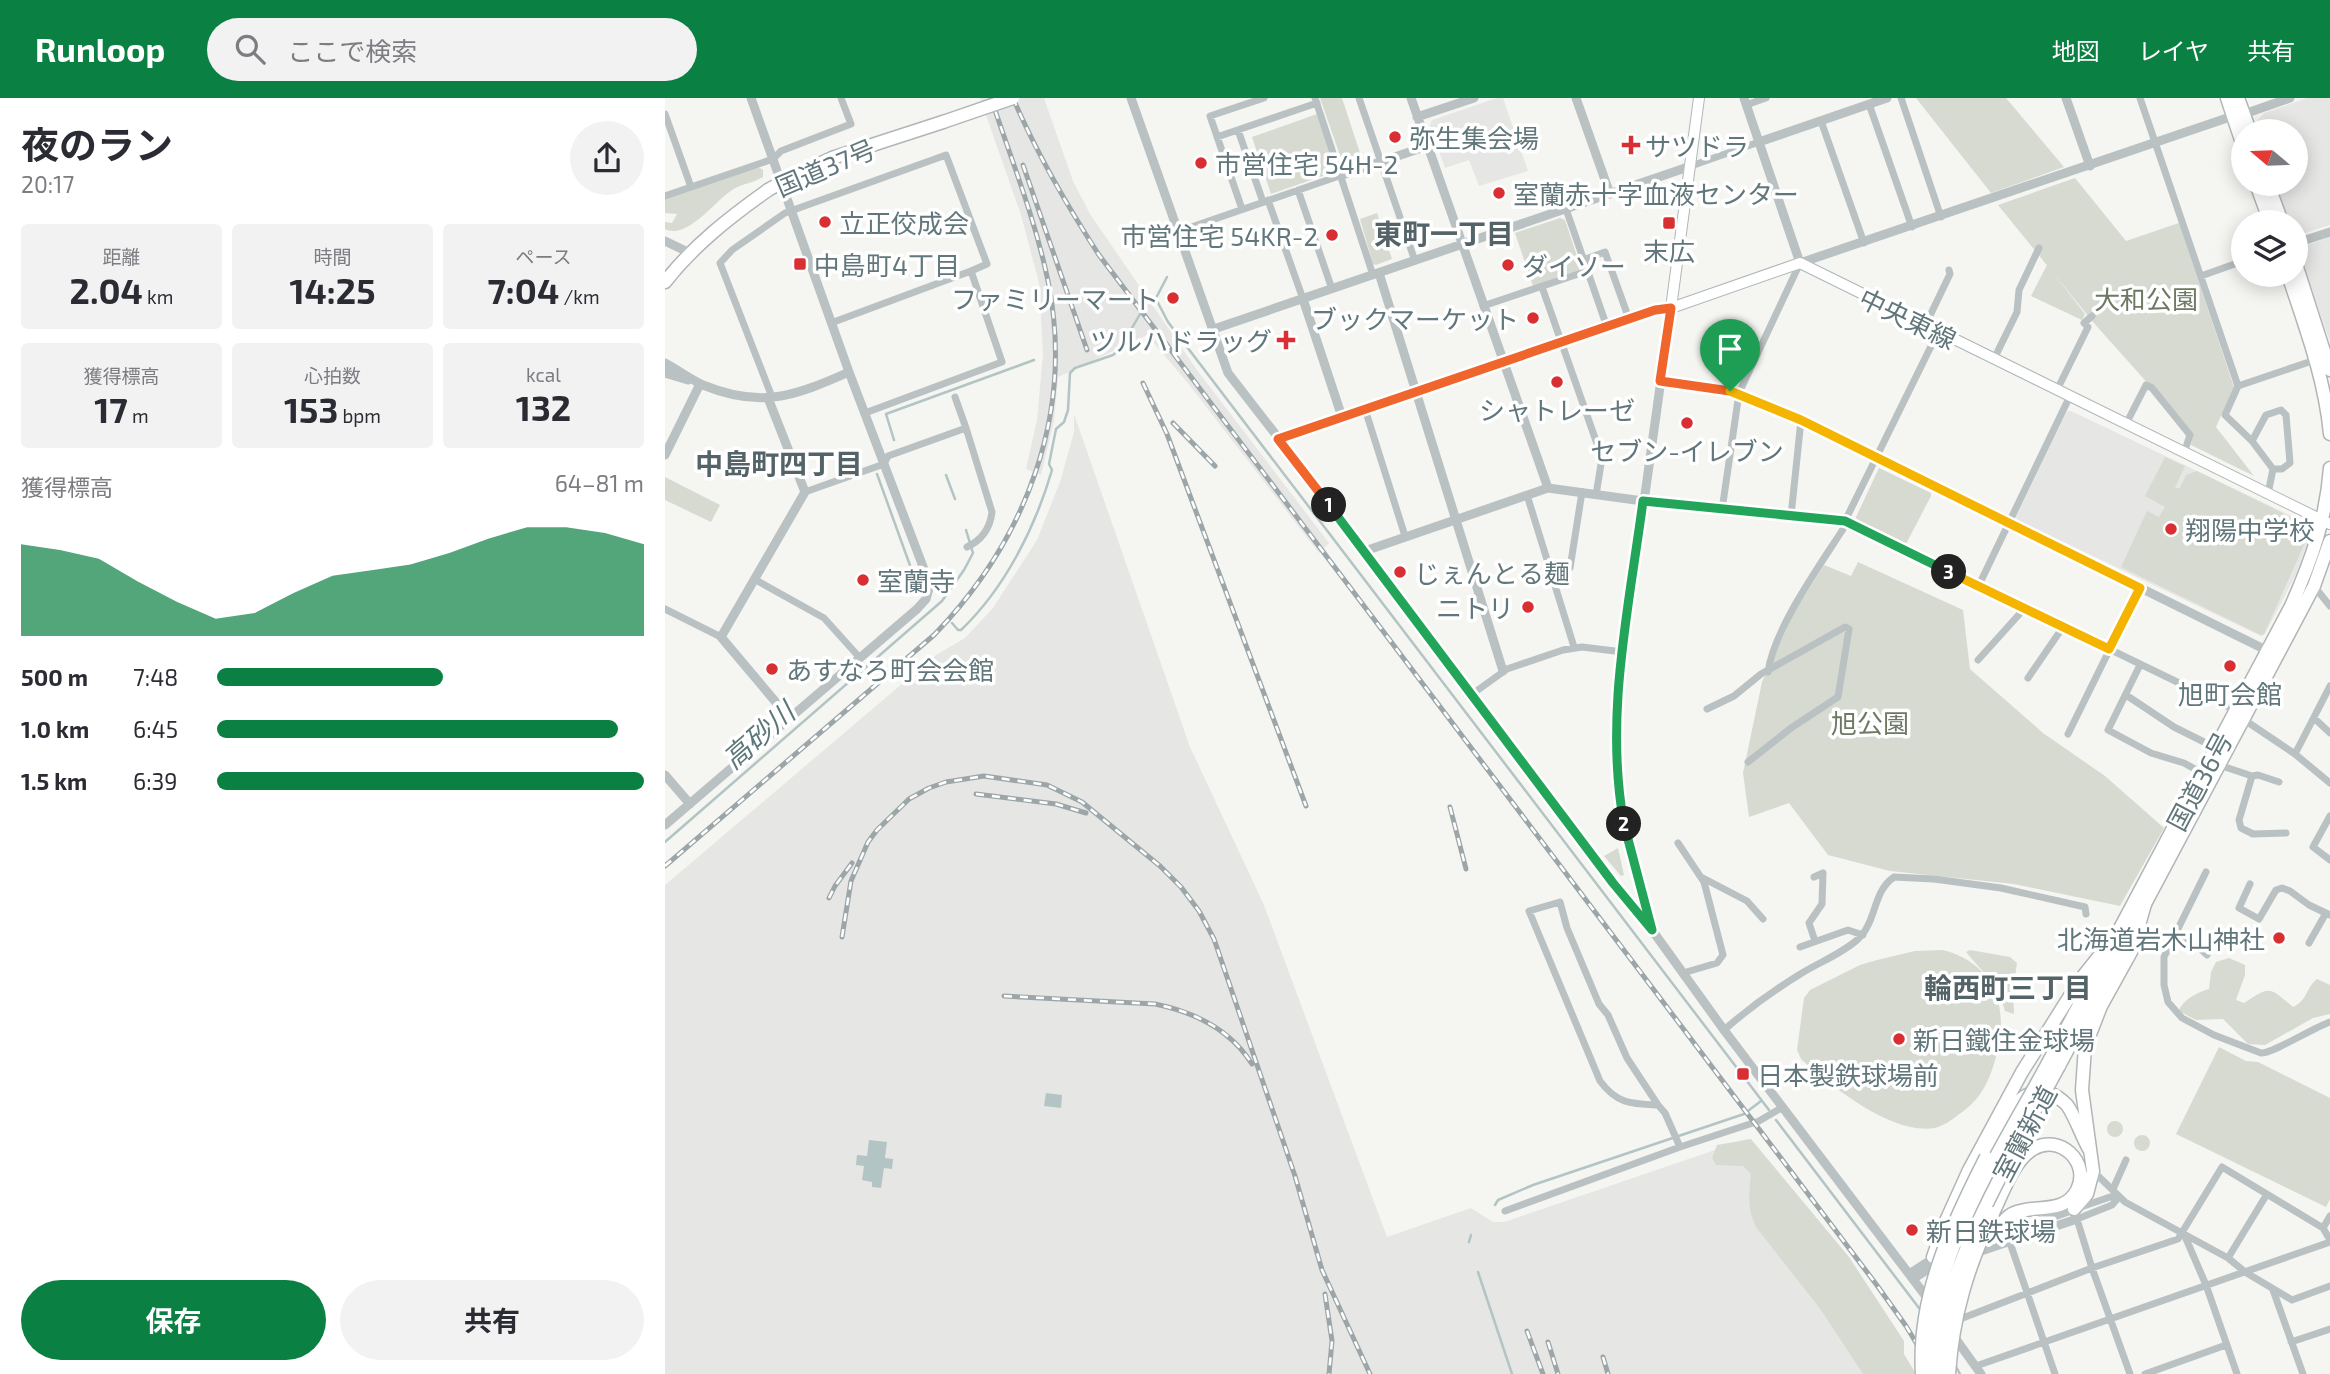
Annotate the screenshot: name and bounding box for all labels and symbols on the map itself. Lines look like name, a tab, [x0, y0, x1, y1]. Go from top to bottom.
north arrow	[2231, 119, 2308, 196]
place label: 弥生集会場	[1409, 122, 1539, 153]
marker: 弥生集会場	[1387, 129, 1403, 145]
place label: サツドラ	[1645, 130, 1749, 161]
street label: 国道37号	[770, 132, 880, 202]
marker: サツドラ	[1623, 137, 1639, 153]
place label: 市営住宅 54H-2	[1215, 148, 1398, 179]
marker: 市営住宅 54H-2	[1193, 155, 1209, 171]
place label: 室蘭赤十字血液センター	[1513, 178, 1799, 209]
marker: 室蘭赤十字血液センター	[1491, 185, 1507, 201]
place label: 立正佼成会	[839, 207, 969, 238]
marker: 立正佼成会	[817, 214, 833, 230]
marker: 末広	[1661, 215, 1677, 231]
district label: 東町一丁目	[1374, 216, 1514, 250]
place label: 市営住宅 54KR-2	[1121, 220, 1318, 251]
marker: 市営住宅 54KR-2	[1324, 227, 1340, 243]
place label: 末広	[1643, 235, 1695, 266]
place label: 中島町4丁目	[814, 249, 960, 280]
place label: ダイソー	[1522, 250, 1626, 281]
marker: 中島町4丁目	[792, 256, 808, 272]
marker: ダイソー	[1500, 257, 1516, 273]
street label: 中央東線	[1854, 281, 1962, 355]
place label: ファミリーマート	[951, 283, 1159, 314]
park label: 大和公園	[2094, 283, 2198, 314]
marker: ファミリーマート	[1165, 290, 1181, 306]
place label: ブックマーケット	[1311, 303, 1519, 334]
marker: ブックマーケット	[1525, 310, 1541, 326]
pin	[1700, 319, 1760, 391]
place label: ツルハドラッグ	[1090, 325, 1272, 356]
marker: ツルハドラッグ	[1278, 332, 1294, 348]
marker: シャトレーゼ	[1549, 374, 1565, 390]
place label: シャトレーゼ	[1479, 394, 1635, 425]
marker: セブン-イレブン	[1679, 415, 1695, 431]
place label: セブン-イレブン	[1590, 435, 1784, 466]
district label: 中島町四丁目	[695, 446, 863, 480]
pin: 1	[1311, 488, 1347, 522]
place label: 翔陽中学校	[2185, 514, 2315, 545]
marker: 翔陽中学校	[2163, 521, 2179, 537]
pin: 3	[1931, 554, 1967, 589]
place label: じぇんとる麺	[1414, 557, 1570, 588]
marker: じぇんとる麺	[1392, 564, 1408, 580]
place label: 室蘭寺	[877, 565, 955, 596]
marker: 室蘭寺	[855, 572, 871, 588]
place label: ニトリ	[1436, 592, 1514, 623]
marker: ニトリ	[1520, 599, 1536, 615]
place label: あすなろ町会会館	[786, 654, 994, 685]
marker: 旭町会館	[2222, 658, 2238, 674]
marker: あすなろ町会会館	[764, 661, 780, 677]
place label: 旭町会館	[2178, 678, 2282, 709]
water label: 高砂川	[715, 693, 803, 775]
park label: 旭公園	[1831, 707, 1909, 738]
street label: 国道36号	[2160, 726, 2238, 836]
pin: 2	[1607, 806, 1641, 842]
place label: 北海道岩木山神社	[2057, 923, 2265, 954]
marker: 北海道岩木山神社	[2271, 930, 2287, 946]
district label: 輪西町三丁目	[1924, 970, 2092, 1004]
place label: 新日鐵住金球場	[1913, 1024, 2095, 1055]
marker: 新日鐵住金球場	[1891, 1031, 1907, 1047]
place label: 日本製鉄球場前	[1757, 1059, 1939, 1090]
marker: 日本製鉄球場前	[1735, 1066, 1751, 1082]
street label: 室蘭新道	[1986, 1080, 2062, 1186]
place label: 新日鉄球場	[1926, 1215, 2056, 1246]
marker: 新日鉄球場	[1904, 1222, 1920, 1238]

